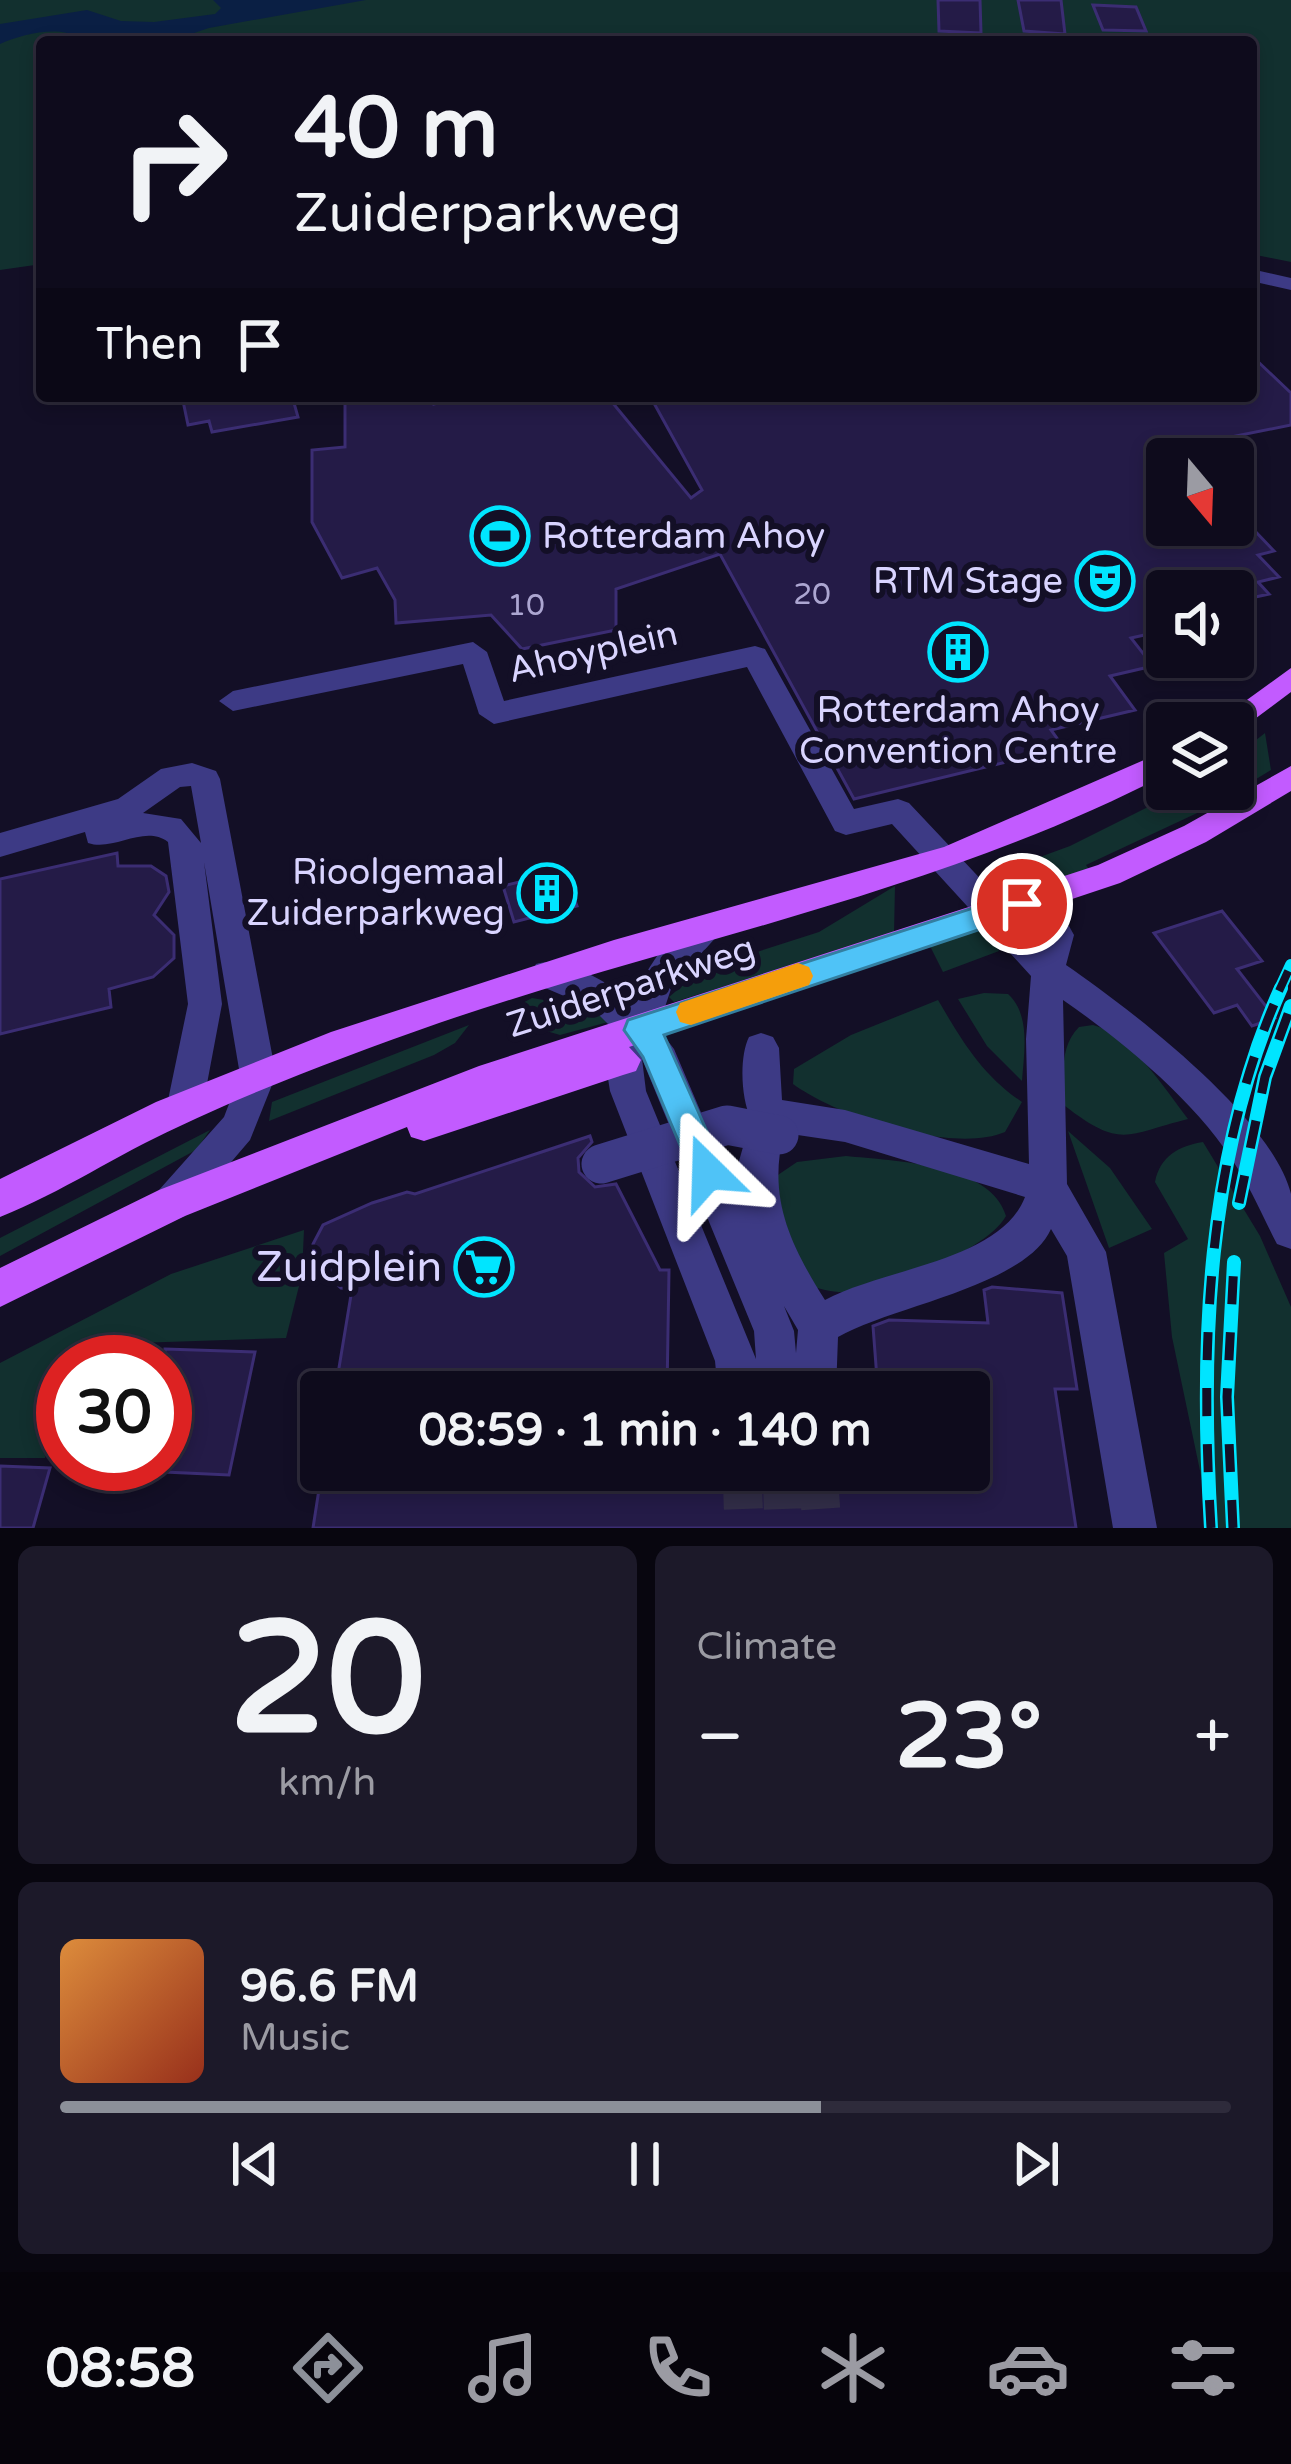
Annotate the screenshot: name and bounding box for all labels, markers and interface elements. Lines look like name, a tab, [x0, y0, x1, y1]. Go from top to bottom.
text: 40 m	[294, 79, 498, 180]
icon: right	[96, 84, 252, 240]
text: Zuiderparkweg	[294, 181, 682, 246]
icon: arrive	[227, 312, 293, 378]
text: Then	[96, 318, 203, 372]
north arrow	[1146, 438, 1254, 546]
map controls	[1146, 438, 1254, 810]
sports icon: Rotterdam Ahoy	[469, 505, 531, 567]
place label: Rotterdam Ahoy	[542, 515, 825, 558]
theatre icon: RTM Stage	[1074, 550, 1136, 612]
place label: RTM Stage	[873, 560, 1063, 603]
button: sound	[1146, 570, 1254, 678]
house number: 20	[793, 576, 831, 613]
house number: 10	[507, 587, 545, 624]
street label: Ahoyplein	[504, 612, 682, 692]
building icon: Rotterdam Ahoy Convention Centre	[927, 621, 989, 683]
place label: Rotterdam Ahoy Convention Centre	[799, 689, 1117, 773]
button: layers	[1146, 702, 1254, 810]
place label: Rioolgemaal Zuiderparkweg	[247, 851, 505, 935]
pin	[971, 853, 1073, 955]
building icon: Rioolgemaal Zuiderparkweg	[516, 862, 578, 924]
icon: arrive	[989, 871, 1055, 937]
street label: Zuiderparkweg	[501, 927, 761, 1047]
position arrow	[645, 1109, 771, 1235]
supermarket icon: Zuidplein	[453, 1236, 515, 1298]
place label: Zuidplein	[256, 1242, 442, 1293]
speed limit sign: 30	[36, 1335, 192, 1491]
text: 08:59 · 1 min · 140 m	[419, 1404, 871, 1458]
text: 20	[229, 1587, 425, 1775]
text: Climate	[697, 1623, 837, 1670]
text: 23°	[895, 1683, 1042, 1792]
text: −	[697, 1697, 744, 1777]
text: +	[1194, 1697, 1231, 1777]
text: km/h	[278, 1759, 376, 1806]
text: 96.6 FM	[240, 1960, 419, 2014]
text: Music	[240, 2014, 350, 2061]
icon: previous	[222, 2131, 288, 2197]
icon: pause	[612, 2131, 678, 2197]
icon: next	[1003, 2131, 1069, 2197]
icon: directions	[286, 2326, 370, 2410]
icon: music	[461, 2326, 545, 2410]
icon: phone	[636, 2326, 720, 2410]
icon: climate	[811, 2326, 895, 2410]
icon: car	[986, 2326, 1070, 2410]
icon: filters	[1161, 2326, 1245, 2410]
text: 08:58	[46, 2336, 195, 2401]

